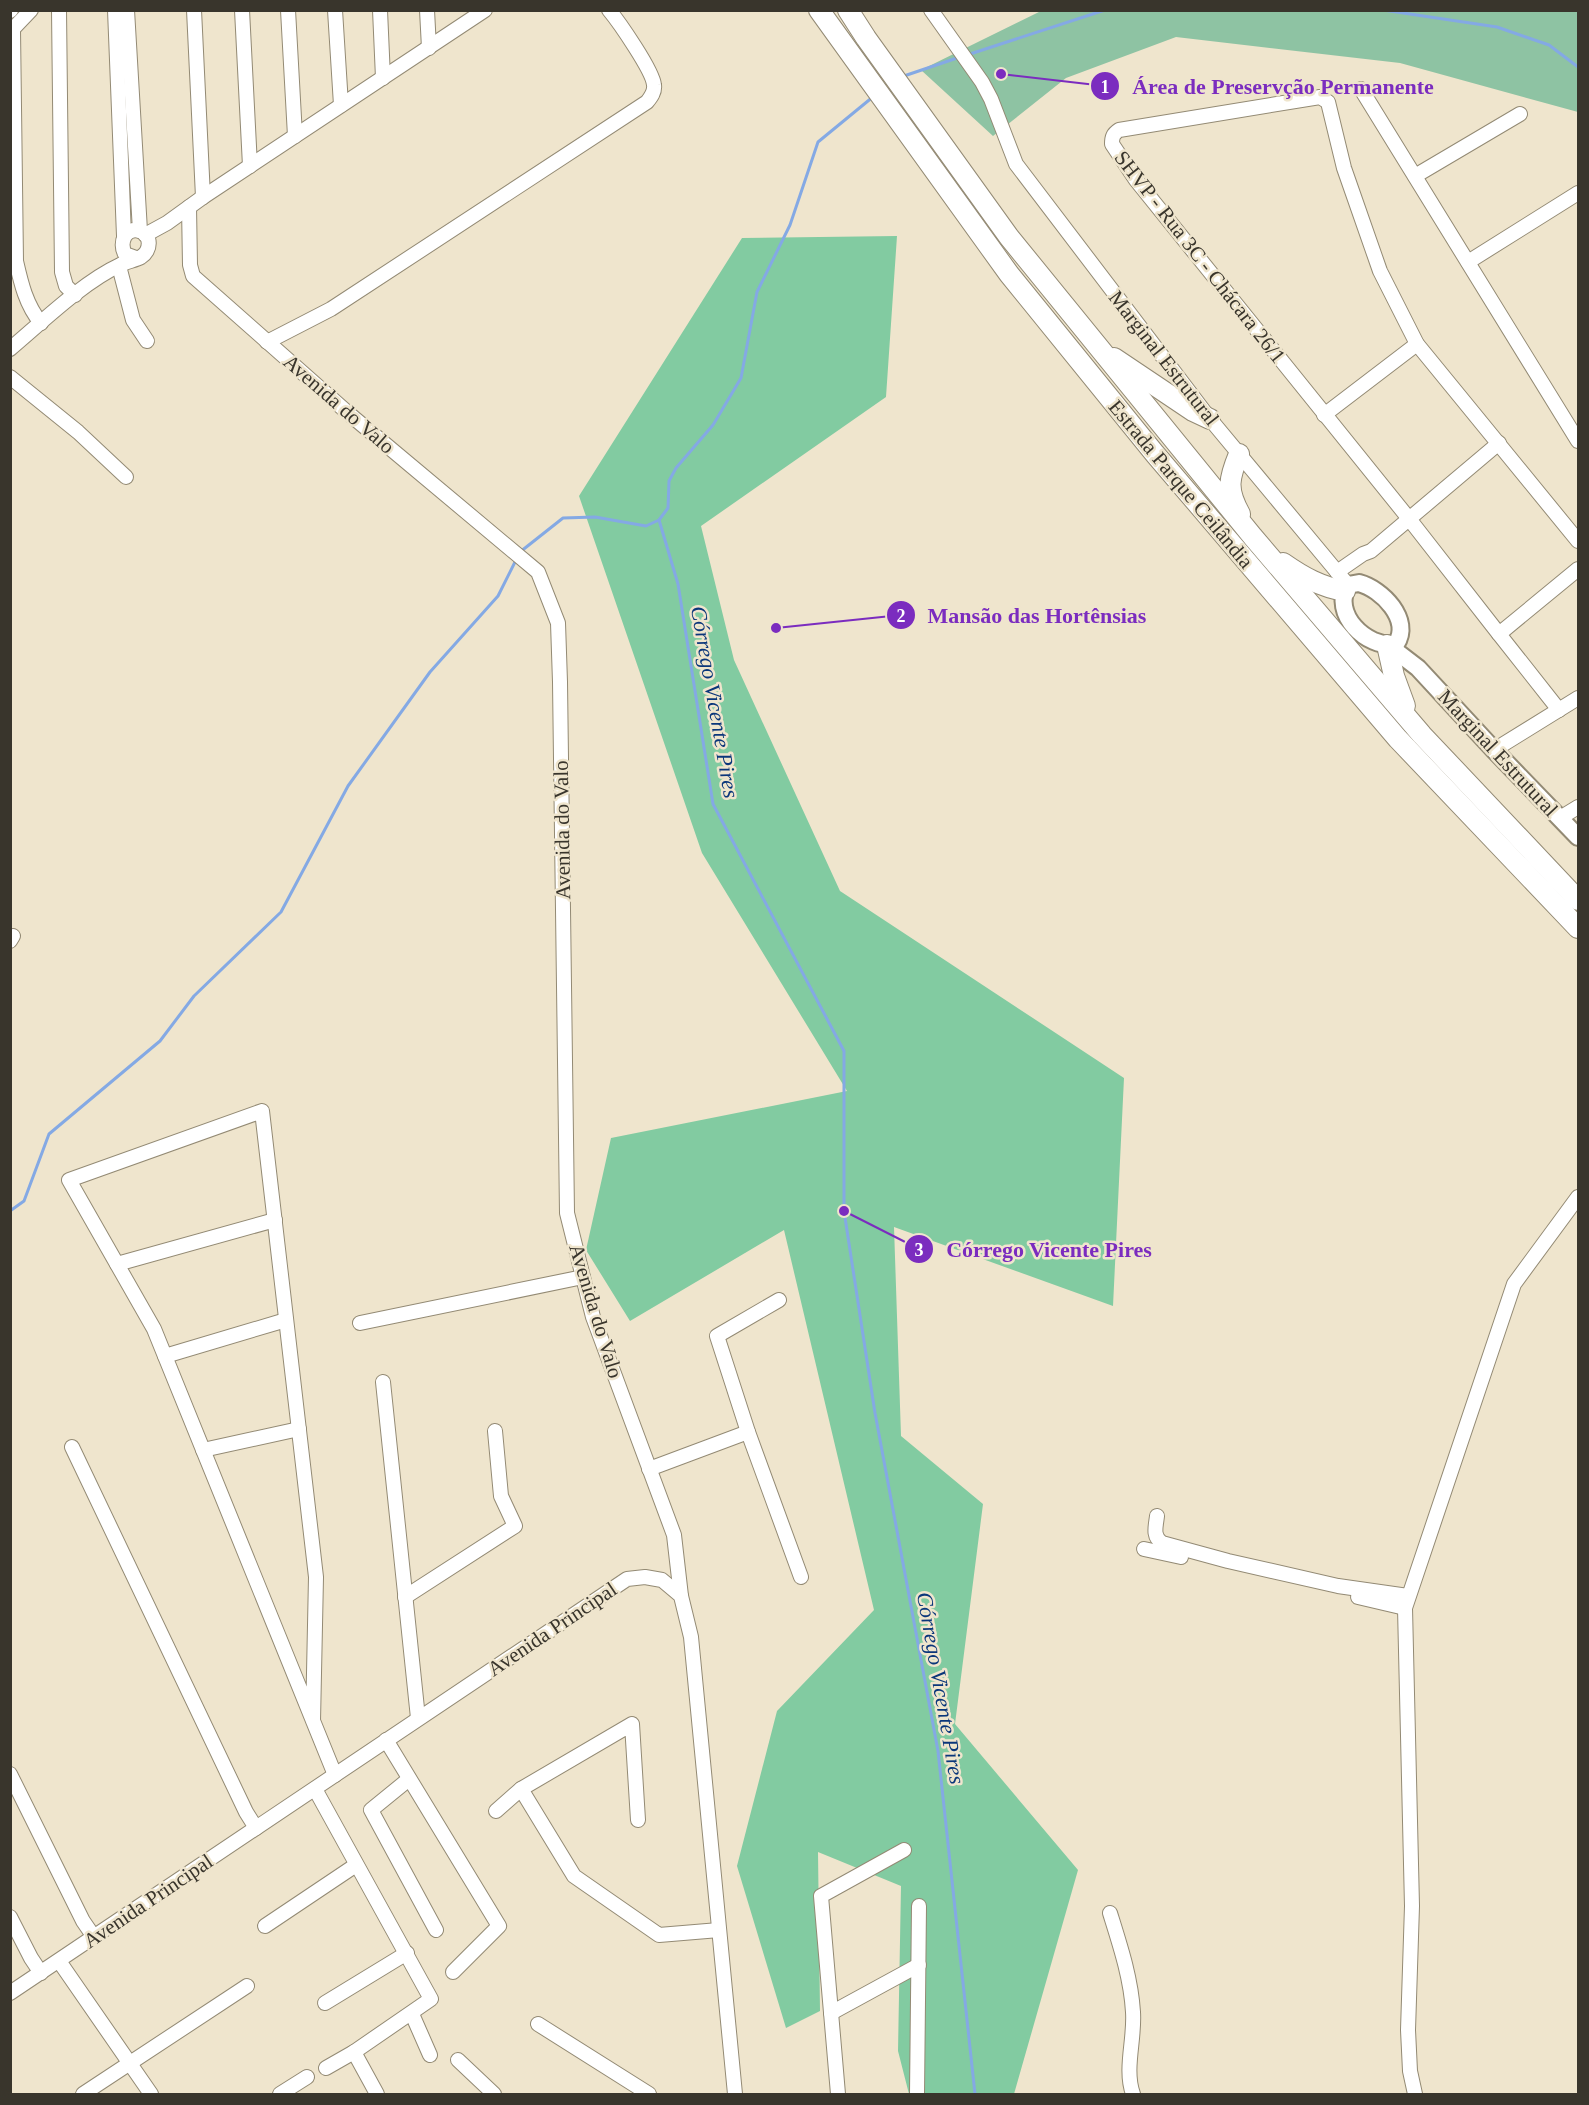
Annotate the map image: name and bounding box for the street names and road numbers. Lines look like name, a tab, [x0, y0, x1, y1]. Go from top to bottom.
street label: SHVP - Rua 3C - Chácara 26/1	[1110, 146, 1290, 368]
street label: Marginal Estrutural	[1104, 286, 1224, 430]
street label: Avenida do Valo	[279, 349, 399, 459]
street label: Estrada Parque Ceilândia	[1104, 395, 1259, 574]
street label: Marginal Estrutural	[1433, 685, 1563, 822]
street label: Avenida do Valo	[549, 760, 575, 900]
street label: Avenida do Valo	[564, 1241, 628, 1381]
street label: Avenida Principal	[483, 1577, 621, 1681]
street label: Avenida Principal	[79, 1849, 217, 1953]

